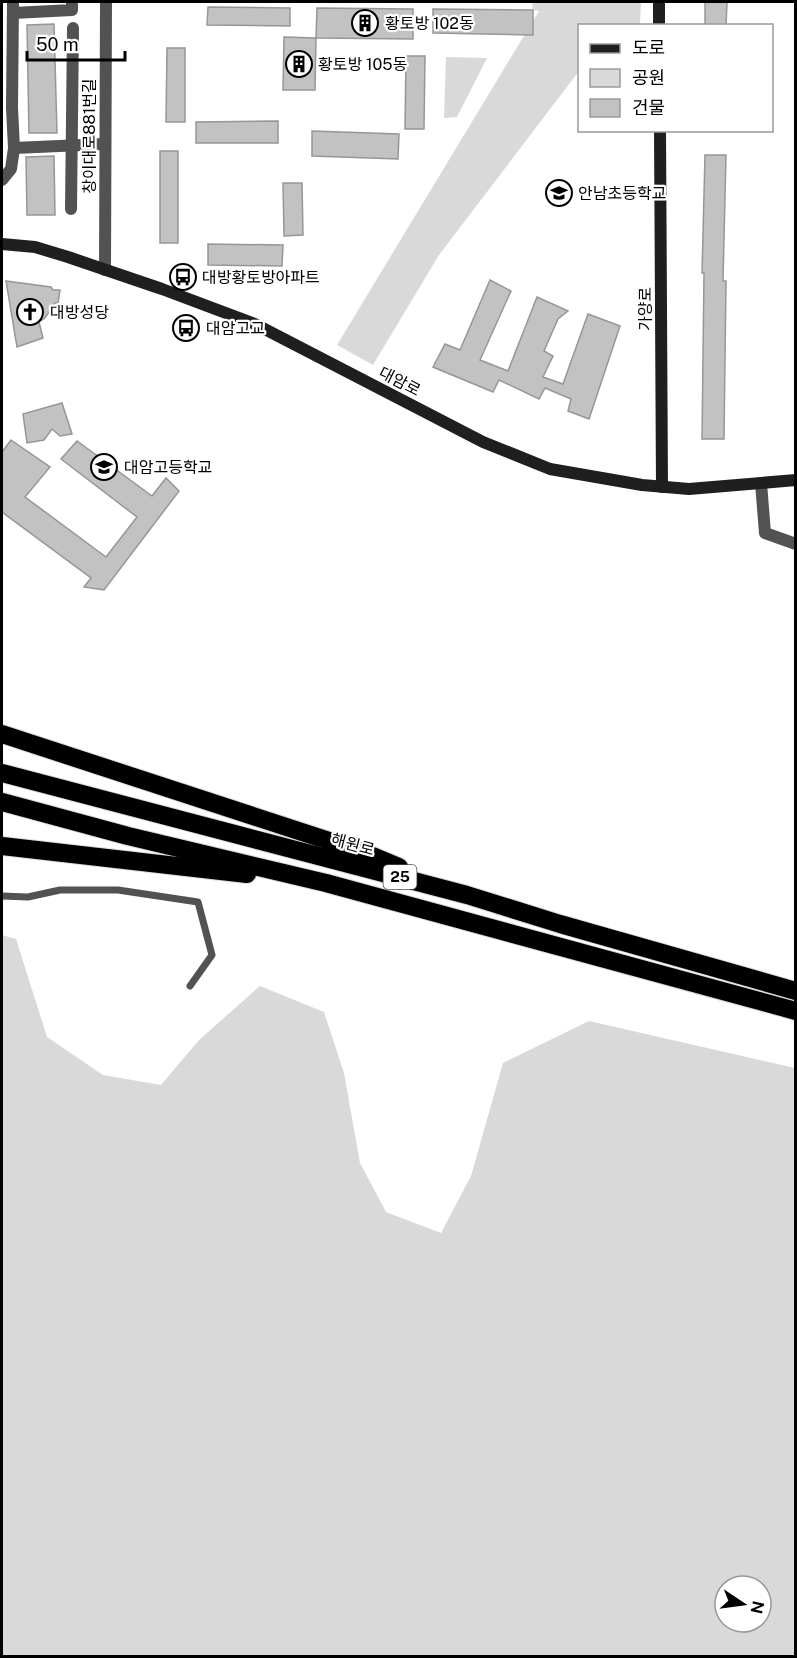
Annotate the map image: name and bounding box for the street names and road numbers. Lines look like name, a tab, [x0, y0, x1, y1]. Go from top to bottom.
street label: 창이대로881번길	[80, 78, 99, 194]
street label: 가양로	[636, 287, 655, 331]
street label: 대암로	[376, 363, 424, 400]
street label: 해원로	[329, 830, 377, 859]
road number: 25	[384, 865, 416, 889]

